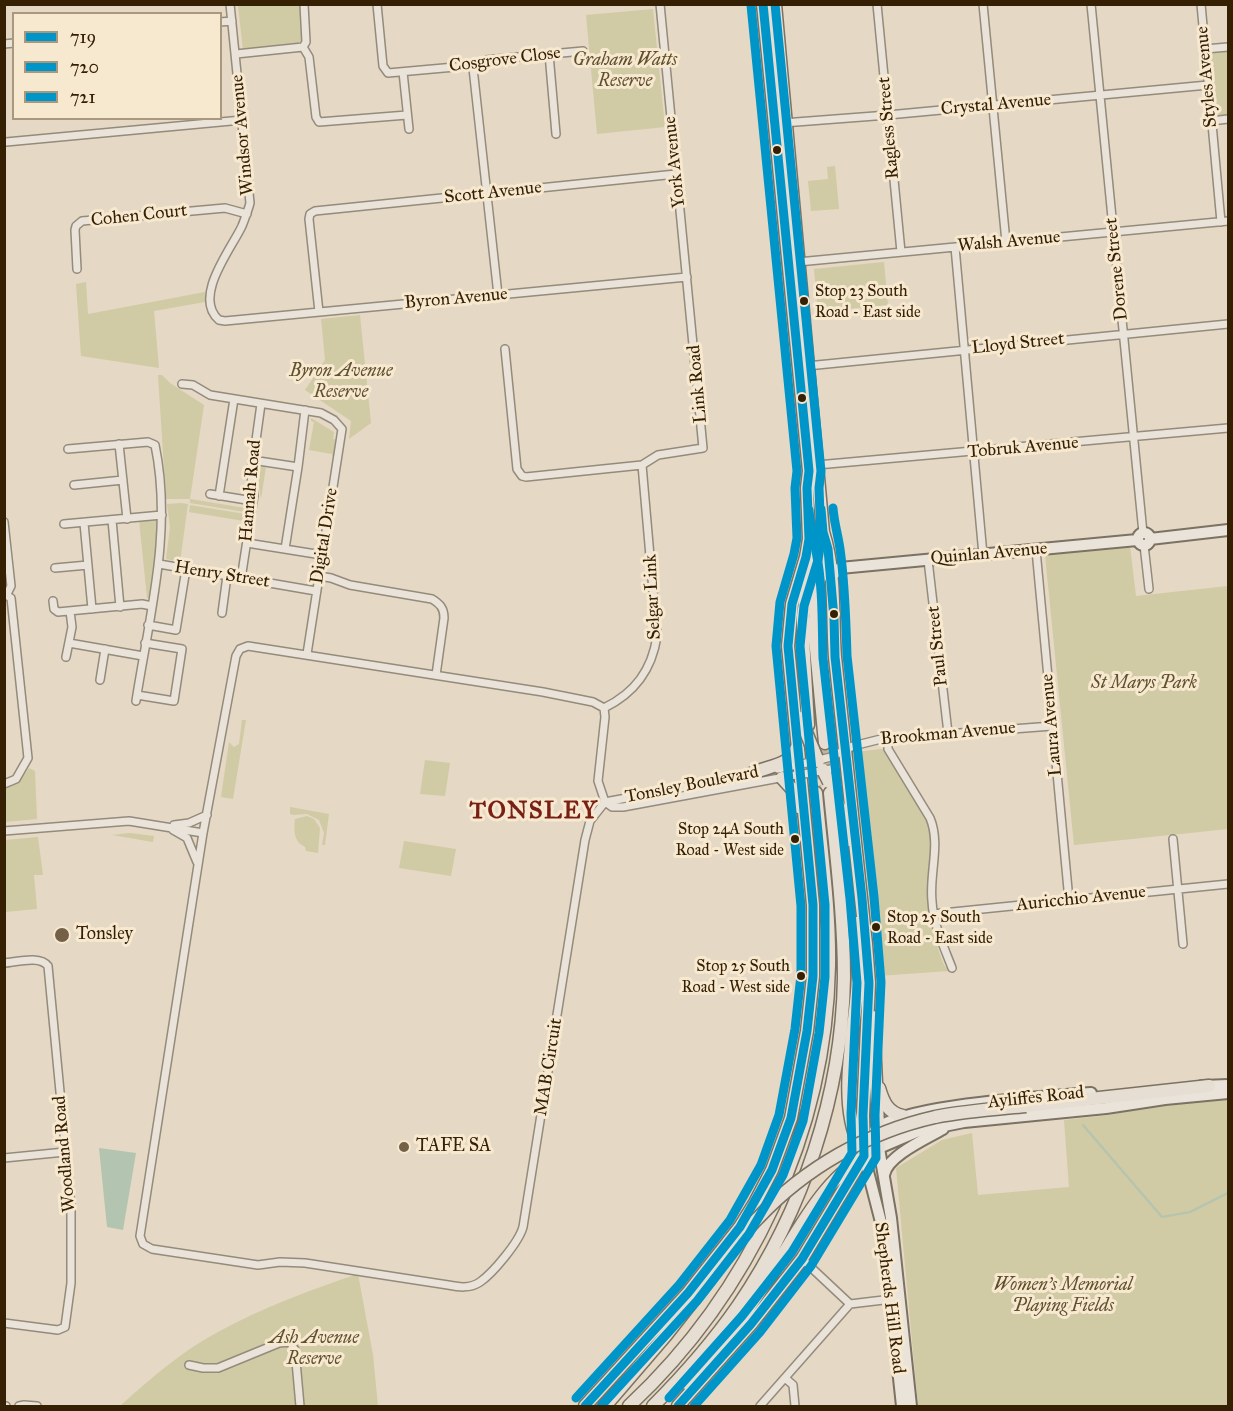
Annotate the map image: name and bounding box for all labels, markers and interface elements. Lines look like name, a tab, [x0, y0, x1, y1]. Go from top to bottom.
legend	[12, 12, 222, 120]
street label: Styles Avenue	[1192, 25, 1222, 129]
text: 719	[70, 26, 96, 48]
street label: Cosgrove Close	[448, 42, 562, 78]
park label: Graham Watts Reserve	[573, 50, 677, 92]
text: 720	[70, 56, 99, 78]
street label: Windsor Avenue	[227, 74, 259, 196]
street label: Ragless Street	[874, 76, 904, 180]
text: 721	[70, 86, 96, 108]
street label: Crystal Avenue	[940, 89, 1052, 121]
street label: York Avenue	[659, 115, 691, 209]
unlabelled marker	[771, 144, 783, 156]
street label: Scott Avenue	[443, 177, 543, 209]
street label: Cohen Court	[90, 200, 188, 232]
street label: Dorene Street	[1101, 217, 1133, 321]
street label: Walsh Avenue	[957, 227, 1061, 257]
place label: Stop 23 South Road - East side	[815, 282, 921, 320]
street label: Byron Avenue	[403, 284, 509, 314]
marker: Stop 23 South Road - East side	[798, 295, 810, 307]
street label: Lloyd Street	[971, 328, 1065, 360]
street label: Link Road	[684, 344, 712, 424]
park label: Byron Avenue Reserve	[289, 361, 393, 404]
unlabelled marker	[796, 392, 808, 404]
street label: Tobruk Avenue	[967, 432, 1079, 464]
street label: Hannah Road	[236, 439, 266, 543]
street label: Digital Drive	[307, 487, 343, 585]
street label: Quinlan Avenue	[930, 538, 1048, 570]
street label: Selgar Link	[640, 554, 666, 640]
street label: Henry Street	[173, 557, 271, 593]
street label: Paul Street	[923, 605, 953, 687]
unlabelled marker	[828, 608, 840, 620]
street label: Laura Avenue	[1037, 673, 1067, 777]
park label: St Marys Park	[1091, 673, 1197, 695]
street label: Brookman Avenue	[880, 717, 1016, 751]
street label: Tonsley Boulevard	[623, 761, 761, 809]
district label: TONSLEY	[470, 798, 598, 826]
place label: Stop 24A South Road - West side	[675, 820, 784, 858]
marker: Stop 24A South Road - West side	[789, 833, 801, 845]
street label: Auricchio Avenue	[1015, 881, 1147, 917]
place label: Stop 25 South Road - East side	[887, 908, 993, 946]
marker: Stop 25 South Road - East side	[870, 921, 882, 933]
place label: Tonsley	[76, 924, 133, 946]
marker: Tonsley	[53, 926, 71, 944]
place label: Stop 25 South Road - West side	[681, 957, 790, 995]
marker: Stop 25 South Road - West side	[795, 970, 807, 982]
street label: MAB Circuit	[531, 1017, 567, 1117]
street label: Ayliffes Road	[987, 1082, 1085, 1114]
street label: Woodland Road	[49, 1095, 81, 1213]
place label: TAFE SA	[416, 1136, 491, 1158]
marker: TAFE SA	[397, 1140, 411, 1154]
street label: Shepherds Hill Road	[869, 1221, 909, 1375]
park label: Women's Memorial Playing Fields	[994, 1275, 1132, 1318]
park label: Ash Avenue Reserve	[269, 1328, 359, 1370]

